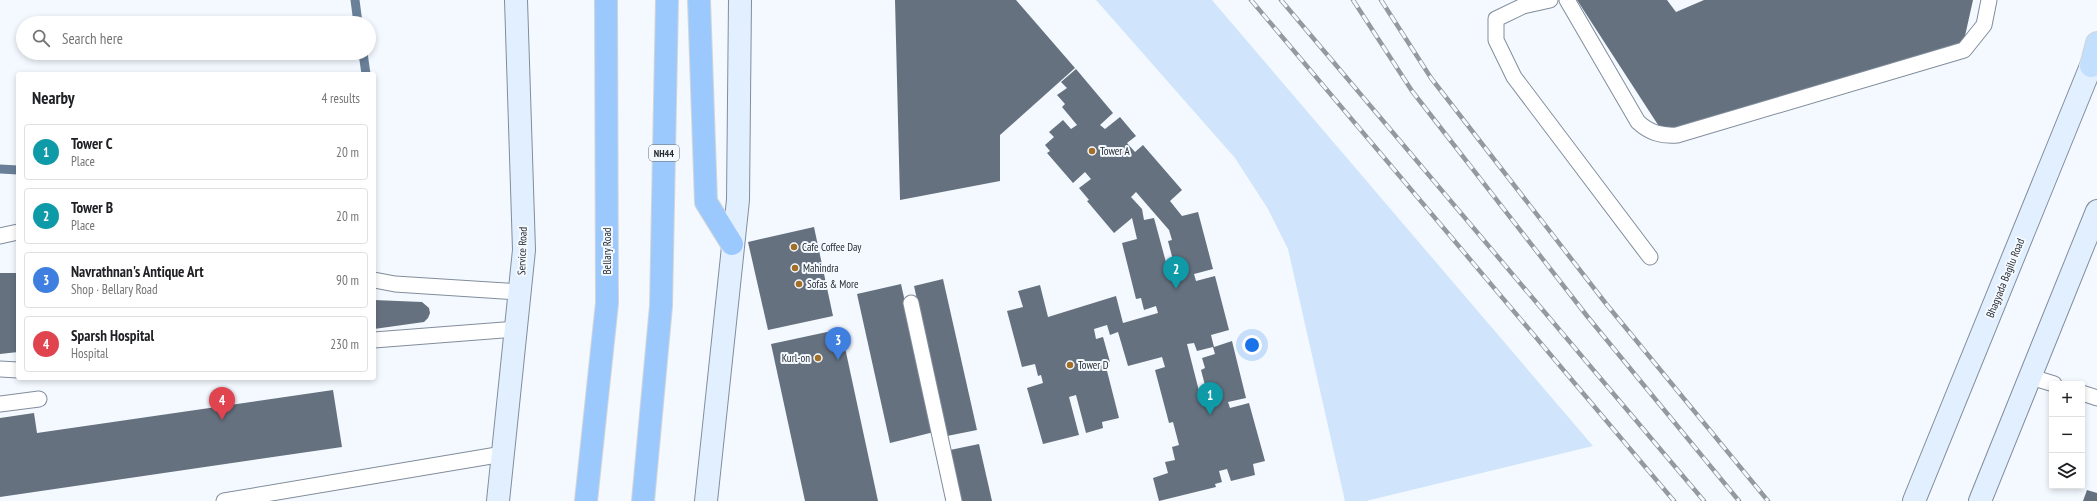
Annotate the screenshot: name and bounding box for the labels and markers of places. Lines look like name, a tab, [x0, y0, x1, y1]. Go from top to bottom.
place label: Tower A	[1100, 144, 1130, 158]
marker: Tower A	[1087, 146, 1097, 156]
place label: Cafe Coffee Day	[802, 240, 862, 254]
marker: Cafe Coffee Day	[789, 242, 799, 252]
pin: 2	[1163, 256, 1189, 289]
place label: Mahindra	[803, 261, 839, 275]
marker: Mahindra	[790, 263, 800, 273]
place label: Sofas & More	[807, 277, 859, 291]
marker: Sofas & More	[794, 279, 804, 289]
pin: 3	[825, 327, 851, 360]
place label: Kurl-on	[782, 351, 810, 365]
marker: Kurl-on	[813, 353, 823, 363]
place label: Tower D	[1078, 358, 1109, 372]
marker: Tower D	[1065, 360, 1075, 370]
pin: 1	[1197, 382, 1223, 415]
pin: 4	[209, 387, 235, 420]

